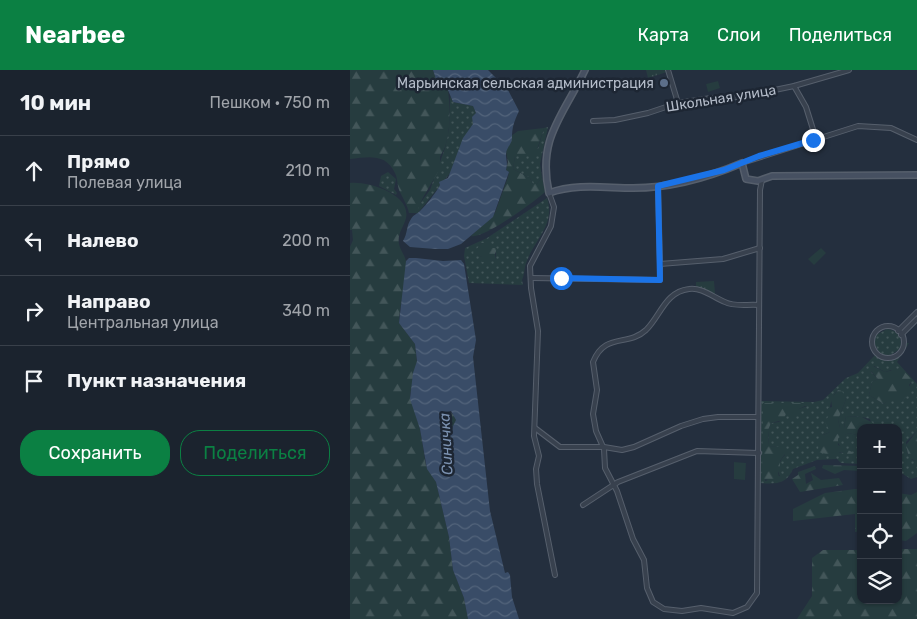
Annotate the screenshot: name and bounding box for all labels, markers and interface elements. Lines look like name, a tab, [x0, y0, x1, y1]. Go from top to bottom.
text: Nearbee	[25, 21, 125, 49]
text: Карта	[638, 24, 689, 46]
text: Слои	[717, 24, 761, 46]
text: Поделиться	[789, 24, 892, 46]
place label: Марьинская сельская администрация	[397, 75, 654, 92]
marker: Марьинская сельская администрация	[658, 77, 670, 89]
street label: Школьная улица	[665, 81, 777, 116]
text: 10 мин	[20, 90, 91, 115]
text: Пешком · 750 m	[210, 93, 330, 112]
route end	[802, 129, 825, 152]
text: Прямо	[67, 150, 130, 173]
icon: ahead	[20, 157, 48, 185]
text: 210 m	[285, 161, 330, 180]
text: Полевая улица	[67, 173, 182, 192]
icon: left	[20, 227, 48, 255]
text: Налево	[67, 229, 139, 252]
text: 200 m	[282, 231, 330, 250]
route start	[550, 267, 573, 290]
text: Направо	[67, 290, 151, 313]
icon: right	[20, 297, 48, 325]
text: 340 m	[282, 301, 330, 320]
text: Центральная улица	[67, 313, 218, 332]
icon: arrive	[20, 367, 48, 395]
text: Пункт назначения	[67, 369, 246, 392]
water label: Синичка	[435, 412, 457, 476]
map controls	[857, 424, 902, 604]
button: +	[857, 424, 902, 469]
button: Сохранить	[20, 430, 170, 476]
button: Поделиться	[180, 430, 330, 476]
button: −	[857, 469, 902, 514]
button: locate	[857, 514, 902, 559]
button: layers	[857, 559, 902, 604]

